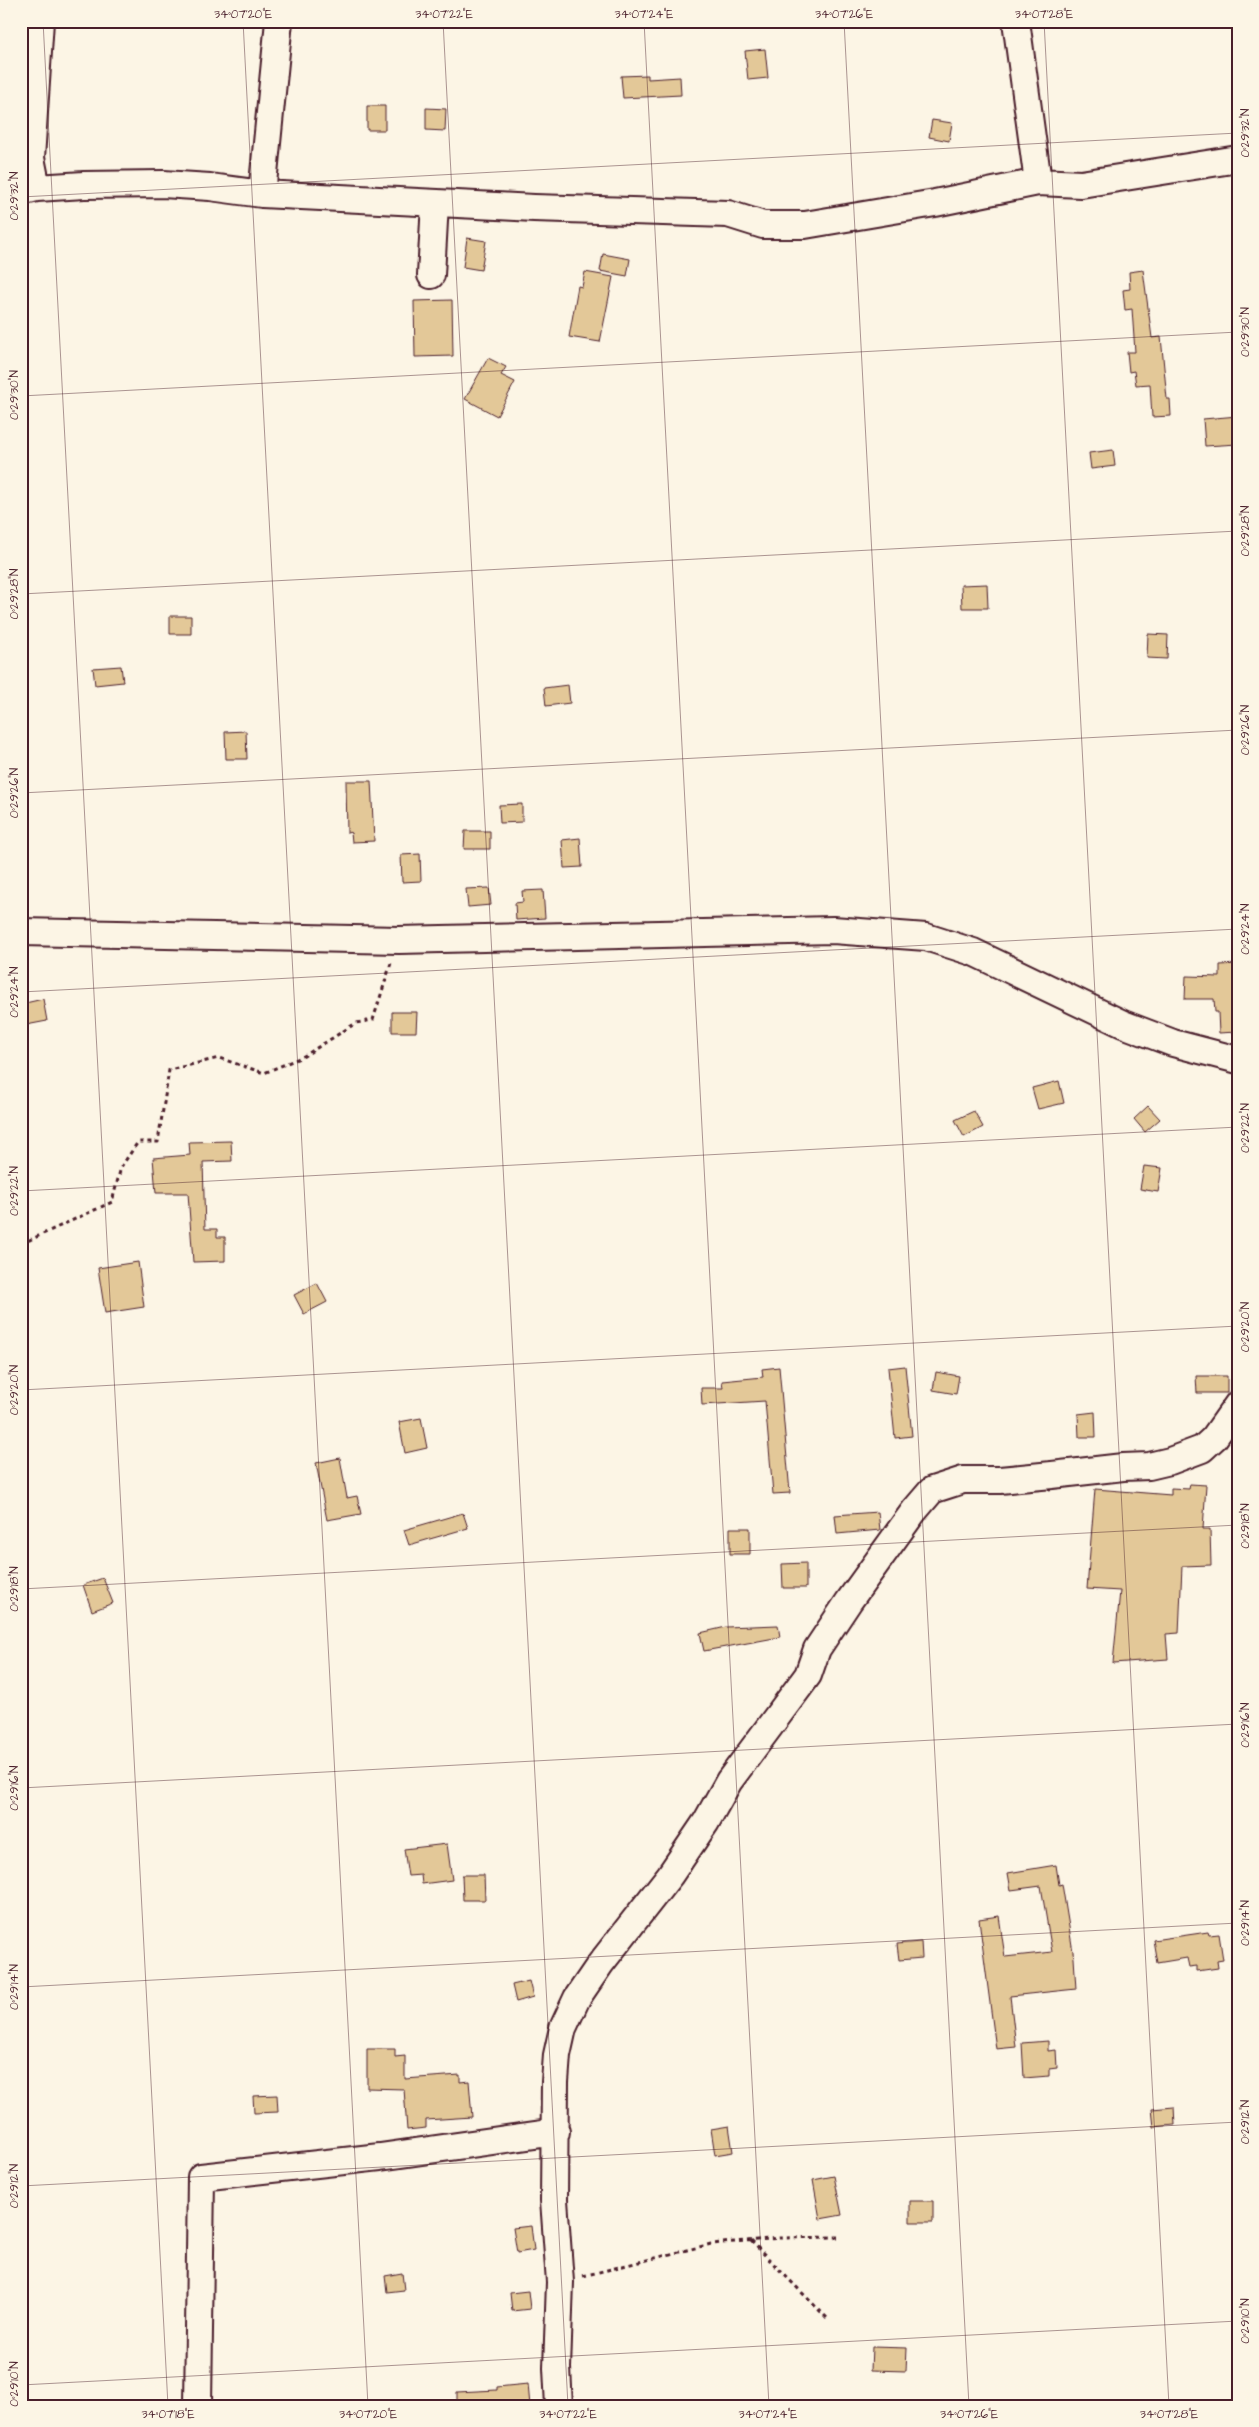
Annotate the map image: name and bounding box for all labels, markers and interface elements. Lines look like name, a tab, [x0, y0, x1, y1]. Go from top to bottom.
text: 34°07'20"E	[214, 6, 272, 23]
text: 34°07'22"E	[415, 6, 473, 23]
text: 34°07'24"E	[615, 6, 673, 23]
text: 34°07'26"E	[815, 6, 873, 23]
text: 34°07'28"E	[1015, 6, 1073, 23]
text: 0°29'32"N	[1237, 108, 1254, 158]
text: 0°29'32"N	[6, 171, 23, 221]
text: 0°29'30"N	[1237, 307, 1254, 357]
text: 0°29'30"N	[6, 370, 23, 420]
text: 0°29'28"N	[1237, 505, 1254, 556]
text: 0°29'28"N	[6, 568, 23, 619]
text: 0°29'26"N	[1237, 704, 1254, 755]
text: 0°29'26"N	[6, 767, 23, 818]
text: 0°29'24"N	[1237, 903, 1254, 955]
text: 0°29'24"N	[6, 966, 23, 1018]
text: 0°29'22"N	[1237, 1103, 1254, 1153]
text: 0°29'22"N	[6, 1166, 23, 1216]
text: 0°29'20"N	[1237, 1301, 1254, 1352]
text: 0°29'20"N	[6, 1364, 23, 1415]
text: 0°29'18"N	[1237, 1503, 1254, 1549]
text: 0°29'18"N	[6, 1566, 23, 1612]
text: 0°29'16"N	[1237, 1702, 1254, 1748]
text: 0°29'16"N	[6, 1765, 23, 1811]
text: 0°29'14"N	[1237, 1900, 1254, 1946]
text: 0°29'14"N	[6, 1964, 23, 2010]
text: 0°29'12"N	[1237, 2099, 1254, 2144]
text: 0°29'12"N	[6, 2163, 23, 2208]
text: 0°29'10"N	[1237, 2298, 1254, 2344]
text: 0°29'10"N	[6, 2361, 23, 2407]
text: 34°07'18"E	[141, 2406, 195, 2423]
text: 34°07'20"E	[339, 2406, 397, 2423]
text: 34°07'22"E	[539, 2406, 597, 2423]
text: 34°07'24"E	[739, 2406, 797, 2423]
text: 34°07'26"E	[940, 2406, 998, 2423]
text: 34°07'28"E	[1140, 2406, 1198, 2423]

